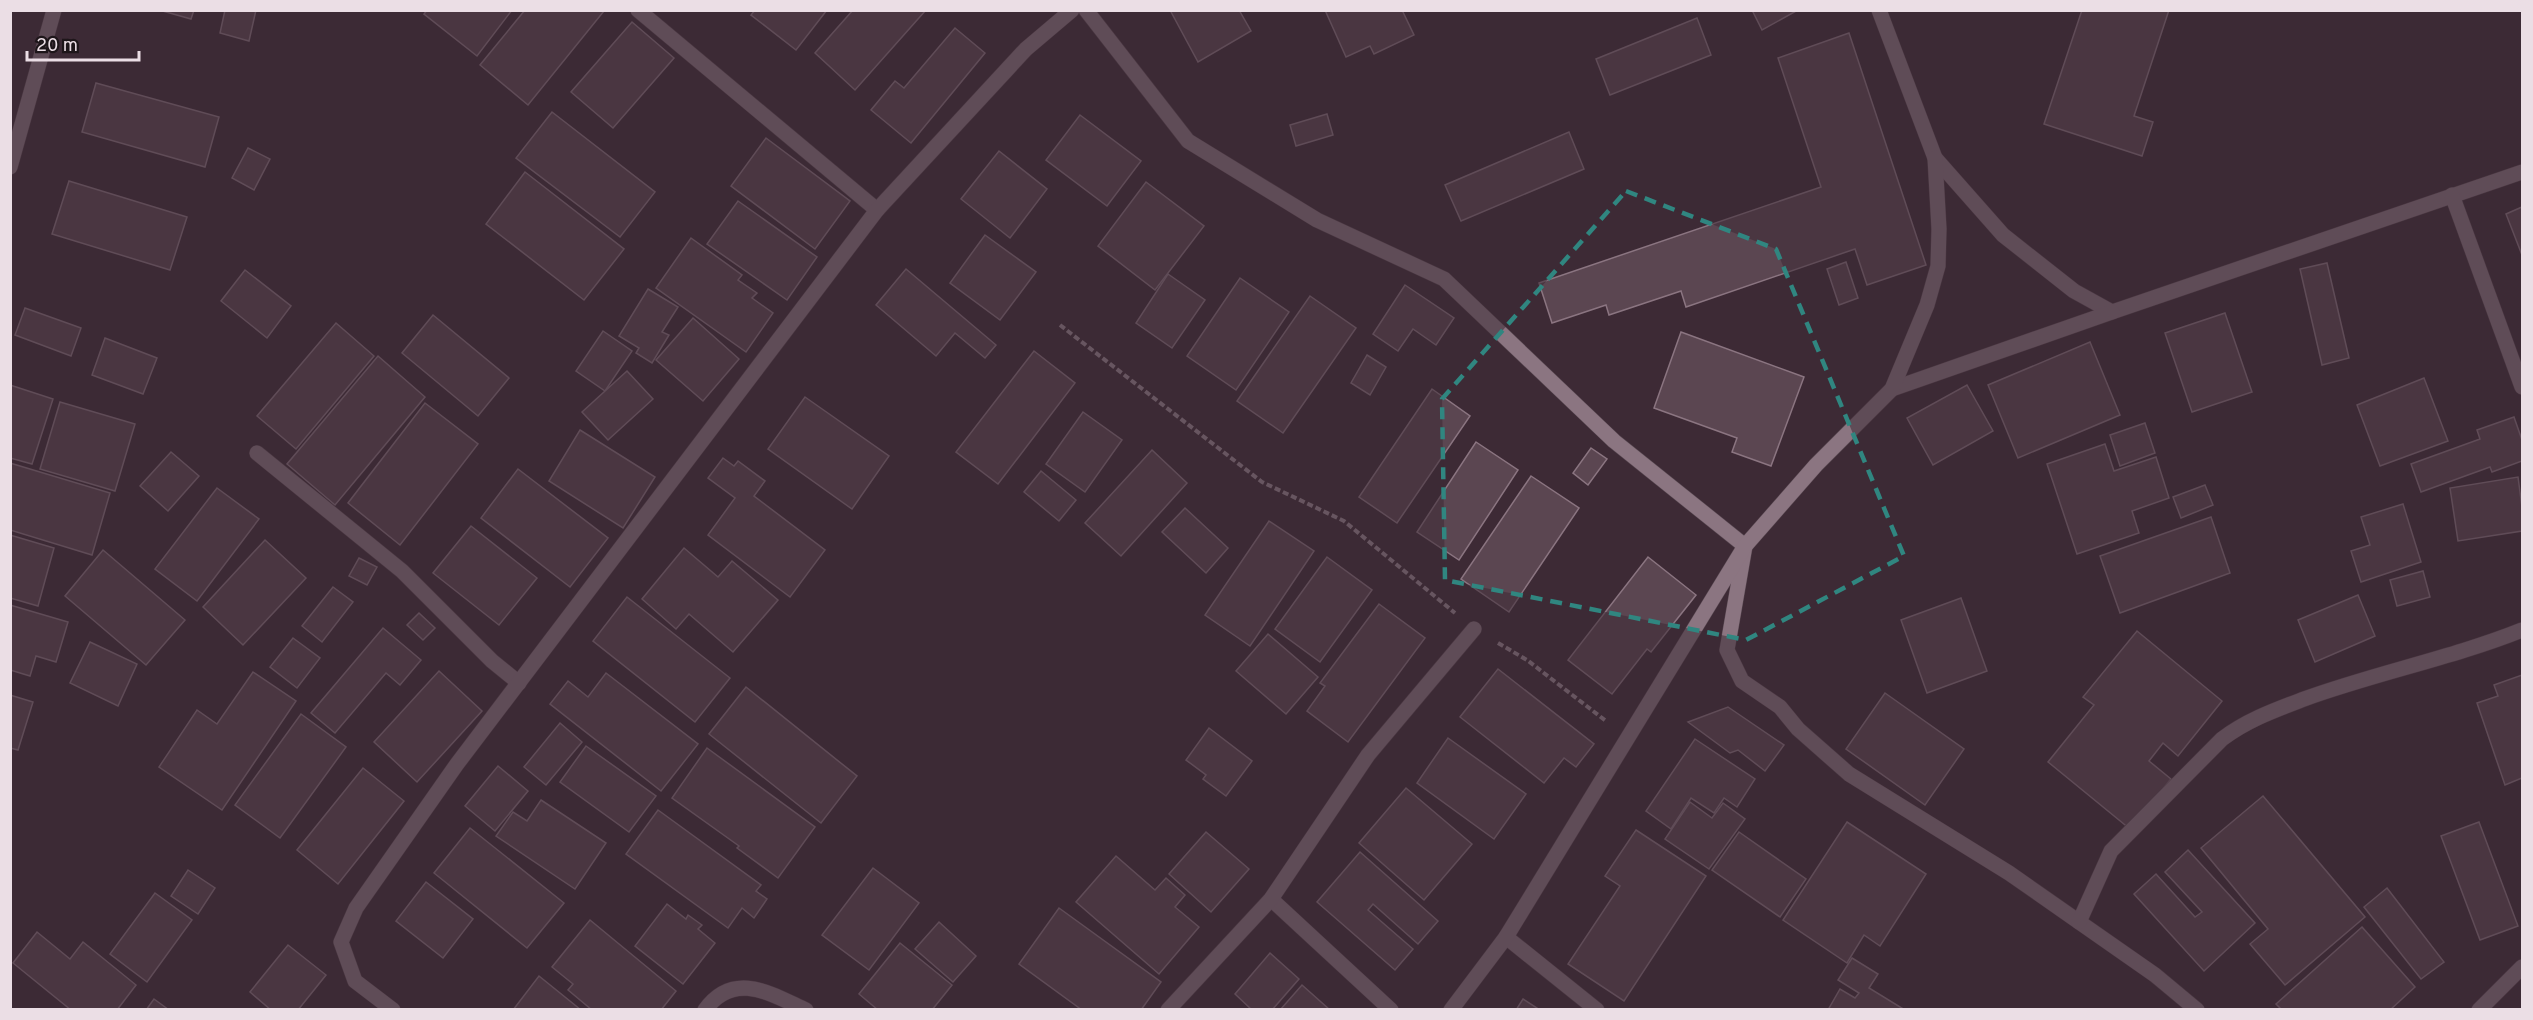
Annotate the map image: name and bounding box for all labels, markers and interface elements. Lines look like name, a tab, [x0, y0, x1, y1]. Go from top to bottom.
scale bar	[27, 24, 140, 62]
text: 20 m	[36, 35, 78, 58]

